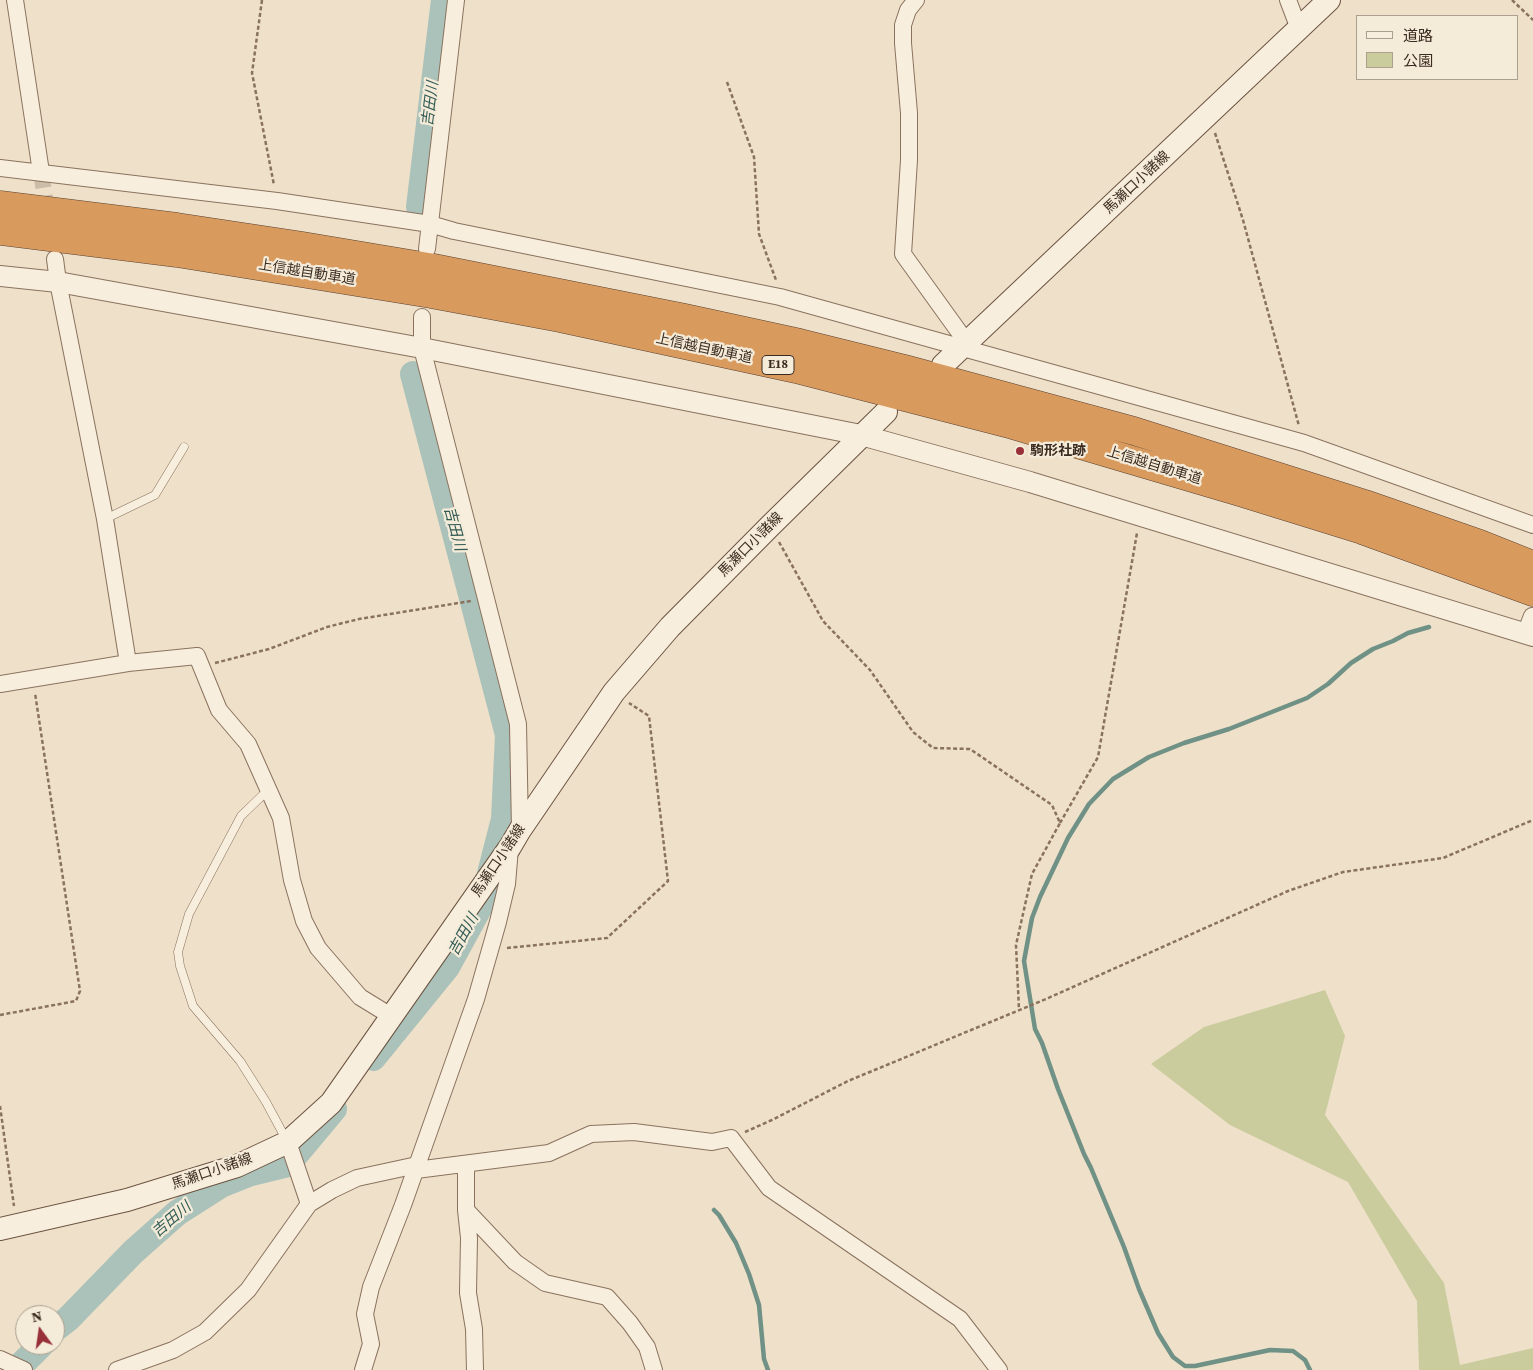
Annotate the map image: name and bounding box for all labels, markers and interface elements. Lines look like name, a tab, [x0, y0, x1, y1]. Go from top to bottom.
legend	[1356, 15, 1518, 80]
text: 道路	[1403, 25, 1433, 46]
text: 公園	[1403, 50, 1433, 71]
water label: 吉田川	[419, 81, 443, 127]
street label: 馬瀬口小諸線	[1101, 148, 1173, 218]
street label: 上信越自動車道	[257, 257, 357, 289]
street label: 上信越自動車道	[654, 331, 754, 367]
road number: E18	[762, 356, 794, 374]
place label: 駒形社跡	[1030, 443, 1086, 459]
street label: 上信越自動車道	[1105, 444, 1203, 488]
marker: 駒形社跡	[1014, 445, 1026, 457]
water label: 吉田川	[439, 505, 469, 553]
street label: 馬瀬口小諸線	[715, 509, 787, 581]
street label: 馬瀬口小諸線	[469, 821, 529, 901]
water label: 吉田川	[445, 911, 483, 959]
street label: 馬瀬口小諸線	[170, 1150, 254, 1194]
water label: 吉田川	[149, 1199, 195, 1241]
north arrow	[15, 1305, 65, 1355]
text: N	[29, 1305, 44, 1327]

